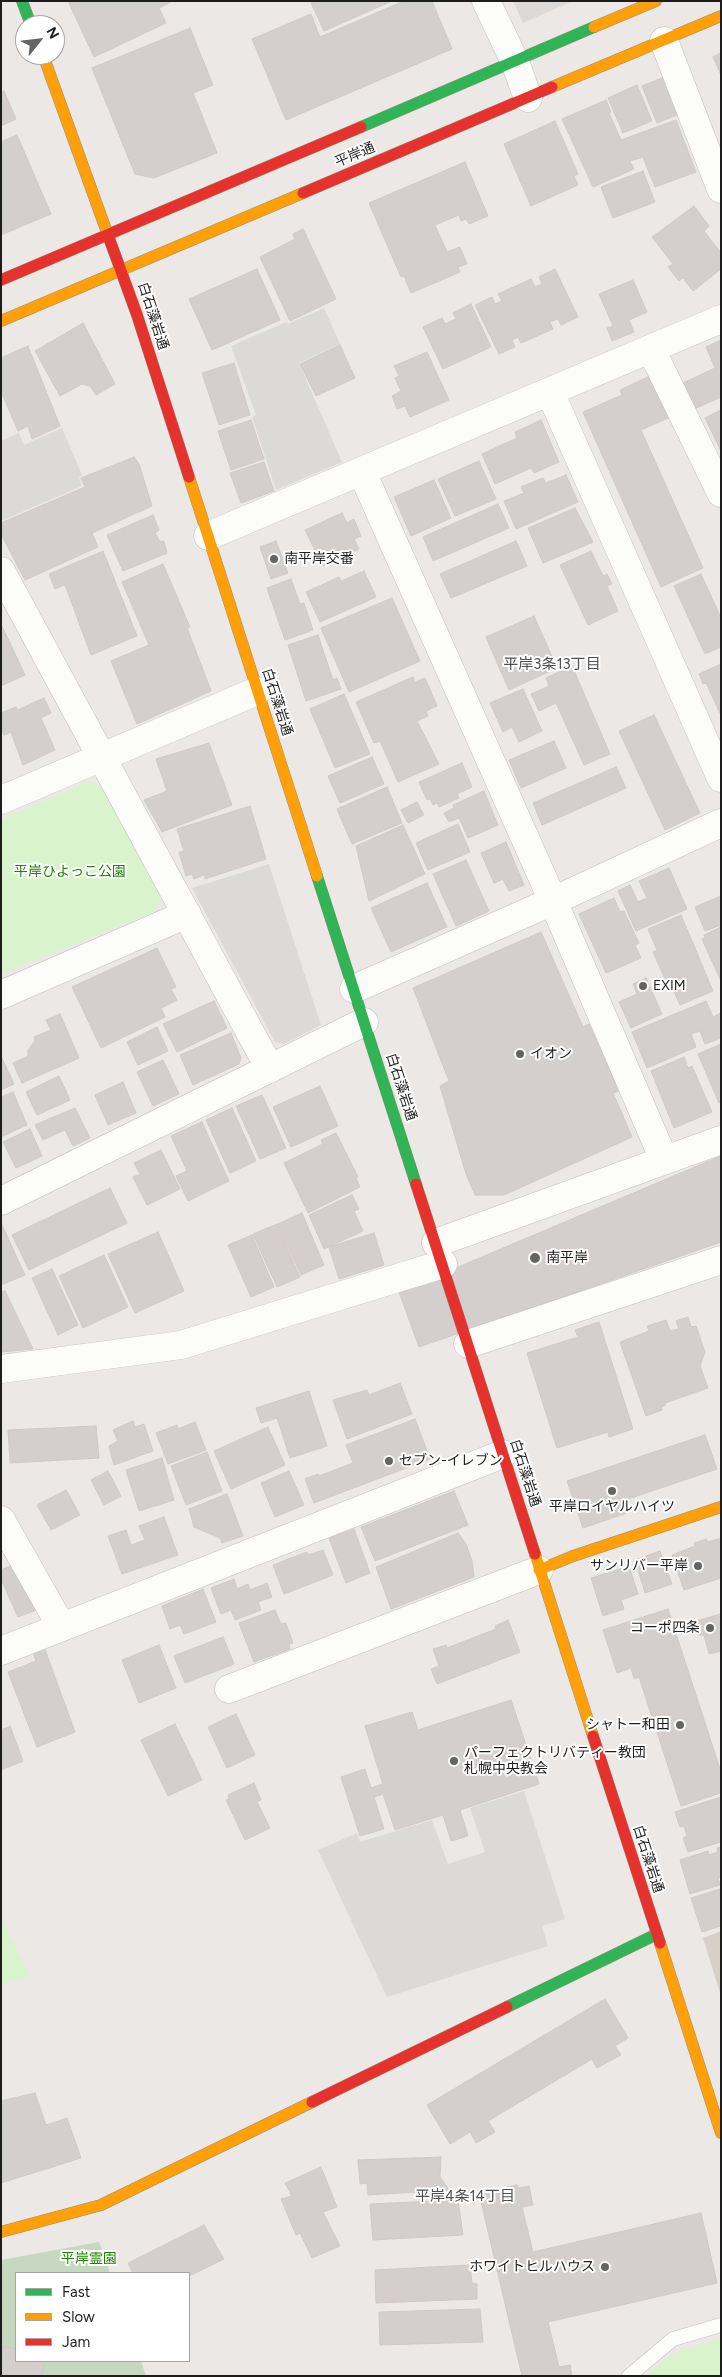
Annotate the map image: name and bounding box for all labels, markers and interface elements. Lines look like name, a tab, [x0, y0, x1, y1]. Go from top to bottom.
north arrow	[15, 15, 65, 65]
text: N	[43, 24, 63, 42]
street label: 平岸通	[332, 139, 378, 171]
street label: 白石藻岩通	[134, 280, 172, 352]
place label: 南平岸交番	[284, 551, 354, 567]
marker: 南平岸交番	[268, 553, 280, 565]
district label: 平岸3条13丁目	[503, 656, 601, 674]
street label: 白石藻岩通	[258, 666, 296, 738]
park label: 平岸ひよっこ公園	[14, 864, 126, 880]
place label: EXIM	[653, 978, 686, 994]
marker: EXIM	[637, 980, 649, 992]
place label: イオン	[530, 1046, 572, 1062]
marker: イオン	[514, 1048, 526, 1060]
street label: 白石藻岩通	[382, 1051, 420, 1123]
place label: 南平岸	[546, 1250, 588, 1266]
marker: 南平岸	[528, 1251, 542, 1265]
street label: 白石藻岩通	[506, 1437, 544, 1509]
place label: セブン-イレブン	[399, 1453, 503, 1469]
marker: セブン-イレブン	[383, 1455, 395, 1467]
marker: 平岸ロイヤルハイツ	[606, 1485, 618, 1497]
place label: 平岸ロイヤルハイツ	[549, 1499, 675, 1515]
place label: サンリバー平岸	[590, 1558, 688, 1574]
marker: サンリバー平岸	[692, 1560, 704, 1572]
place label: コーポ四条	[630, 1620, 700, 1636]
marker: コーポ四条	[704, 1622, 716, 1634]
place label: シャトー和田	[586, 1717, 670, 1733]
marker: シャトー和田	[674, 1719, 686, 1731]
place label: パーフェクトリバティー教団 札幌中央教会	[464, 1745, 646, 1778]
marker: パーフェクトリバティー教団 札幌中央教会	[448, 1755, 460, 1767]
street label: 白石藻岩通	[629, 1823, 667, 1895]
district label: 平岸4条14丁目	[415, 2188, 515, 2206]
park label: 平岸霊園	[61, 2251, 117, 2267]
place label: ホワイトヒルハウス	[469, 2259, 595, 2275]
marker: ホワイトヒルハウス	[599, 2261, 611, 2273]
legend	[15, 2272, 190, 2362]
text: Fast	[62, 2283, 90, 2301]
text: Slow	[62, 2308, 95, 2326]
text: Jam	[62, 2333, 90, 2351]

